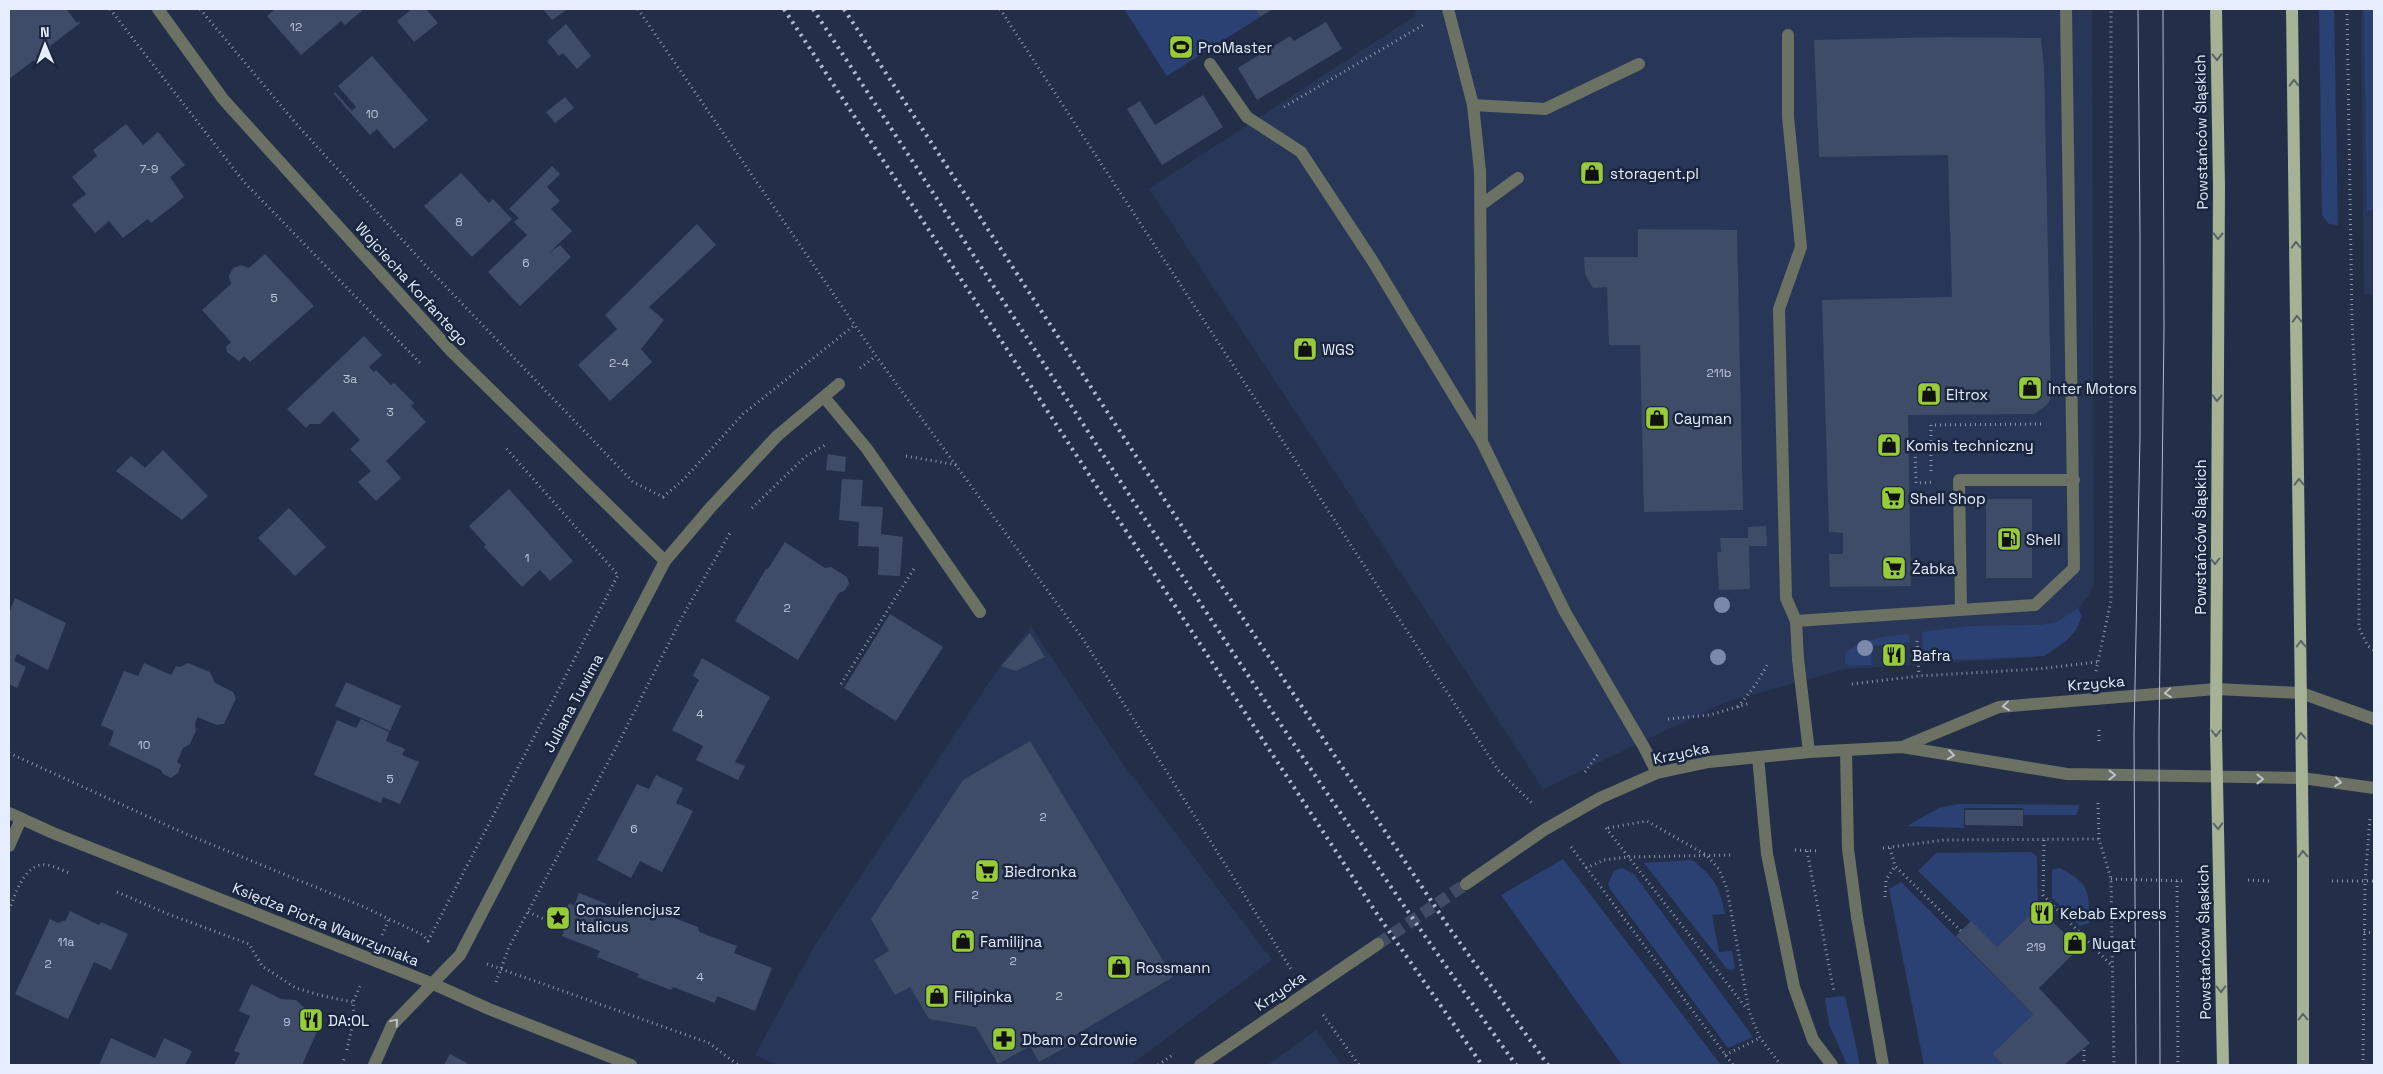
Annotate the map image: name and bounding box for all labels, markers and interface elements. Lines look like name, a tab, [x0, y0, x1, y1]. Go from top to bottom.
house number: 12	[290, 19, 302, 35]
north arrow	[20, 20, 70, 70]
text: N	[40, 23, 50, 41]
sports icon: ProMaster	[1168, 34, 1194, 60]
place label: ProMaster	[1198, 38, 1272, 57]
street label: Powstańców Śląskich	[2190, 54, 2212, 210]
one-way arrow	[2212, 54, 2222, 62]
one-way arrow	[2289, 78, 2299, 86]
house number: 10	[366, 106, 378, 122]
shop icon: storagent.pl	[1579, 160, 1605, 186]
house number: 7-9	[140, 161, 158, 177]
place label: storagent.pl	[1610, 164, 1699, 183]
house number: 8	[455, 214, 463, 230]
street label: Wojciecha Korfantego	[351, 218, 473, 350]
one-way arrow	[2213, 232, 2223, 240]
one-way arrow	[2291, 241, 2301, 248]
house number: 6	[522, 255, 530, 271]
house number: 5	[270, 290, 278, 306]
one-way arrow	[2292, 315, 2302, 323]
shop icon: WGS	[1292, 336, 1318, 362]
place label: WGS	[1322, 340, 1354, 359]
house number: 2-4	[609, 355, 630, 371]
house number: 211b	[1707, 365, 1732, 381]
house number: 3a	[343, 371, 357, 387]
shop icon: Inter Motors	[2017, 375, 2043, 401]
place label: Inter Motors	[2048, 379, 2137, 398]
shop icon: Eltrox	[1916, 381, 1942, 407]
place label: Eltrox	[1946, 385, 1988, 404]
one-way arrow	[2212, 395, 2222, 403]
house number: 3	[386, 404, 394, 420]
shop icon: Cayman	[1644, 405, 1670, 431]
place label: Cayman	[1674, 409, 1732, 428]
shop icon: Komis techniczny	[1876, 432, 1902, 458]
place label: Komis techniczny	[1906, 436, 2034, 455]
street label: Powstańców Śląskich	[2191, 459, 2210, 615]
one-way arrow	[2294, 478, 2304, 486]
supermarket icon: Shell Shop	[1880, 485, 1906, 511]
place label: Shell Shop	[1910, 489, 1986, 508]
fuel station icon: Shell	[1996, 526, 2022, 552]
place label: Shell	[2026, 530, 2061, 549]
house number: 1	[524, 550, 530, 566]
supermarket icon: Żabka	[1881, 555, 1907, 581]
one-way arrow	[2210, 557, 2221, 565]
place label: Żabka	[1912, 559, 1956, 578]
house number: 2	[783, 600, 791, 616]
one-way arrow	[2296, 640, 2306, 648]
restaurant icon: Bafra	[1881, 642, 1907, 668]
place label: Bafra	[1912, 646, 1951, 665]
street label: Juliana Tuwima	[539, 650, 607, 756]
street label: Krzycka	[2067, 671, 2126, 695]
one-way arrow	[2163, 687, 2171, 698]
one-way arrow	[2001, 700, 2009, 711]
house number: 4	[696, 706, 704, 722]
one-way arrow	[2211, 730, 2221, 738]
one-way arrow	[2296, 731, 2307, 739]
house number: 10	[138, 737, 150, 753]
street label: Krzycka	[1651, 738, 1711, 768]
one-way arrow	[1946, 750, 1955, 760]
one-way arrow	[2108, 770, 2116, 780]
house number: 5	[386, 771, 394, 787]
one-way arrow	[2256, 774, 2264, 784]
one-way arrow	[2334, 777, 2343, 787]
house number: 2	[1039, 809, 1047, 825]
house number: 6	[630, 821, 638, 837]
one-way arrow	[2213, 823, 2224, 831]
one-way arrow	[2298, 850, 2308, 858]
supermarket icon: Biedronka	[974, 858, 1000, 884]
place label: Biedronka	[1004, 862, 1077, 881]
street label: Powstańców Śląskich	[2193, 864, 2215, 1020]
street label: Księdza Piotra Wawrzyniaka	[230, 878, 423, 970]
house number: 2	[971, 887, 979, 903]
place label: Consulencjusz Italicus	[576, 900, 681, 936]
restaurant icon: Kebab Express	[2029, 900, 2055, 926]
place label: Kebab Express	[2060, 904, 2167, 923]
place icon: Consulencjusz Italicus	[545, 905, 571, 931]
shop icon: Familijna	[950, 928, 976, 954]
shop icon: Nugat	[2062, 930, 2088, 956]
place label: Familijna	[980, 932, 1042, 951]
house number: 11a	[58, 934, 75, 950]
place label: Nugat	[2092, 934, 2136, 953]
house number: 219	[2026, 939, 2046, 955]
house number: 2	[1009, 953, 1017, 969]
shop icon: Rossmann	[1106, 954, 1132, 980]
house number: 2	[44, 956, 52, 972]
place label: Rossmann	[1136, 958, 1210, 977]
street label: Krzycka	[1251, 967, 1309, 1015]
house number: 4	[696, 969, 704, 985]
shop icon: Filipinka	[924, 983, 950, 1009]
one-way arrow	[2216, 985, 2227, 993]
place label: Filipinka	[954, 987, 1013, 1006]
house number: 2	[1055, 988, 1063, 1004]
restaurant icon: DA:OL	[298, 1007, 324, 1033]
place label: DA:OL	[328, 1011, 369, 1030]
one-way arrow	[2298, 1012, 2308, 1020]
house number: 9	[283, 1014, 291, 1030]
one-way arrow	[390, 1019, 398, 1028]
pharmacy icon: Dbam o Zdrowie	[991, 1026, 1017, 1052]
place label: Dbam o Zdrowie	[1022, 1030, 1137, 1049]

